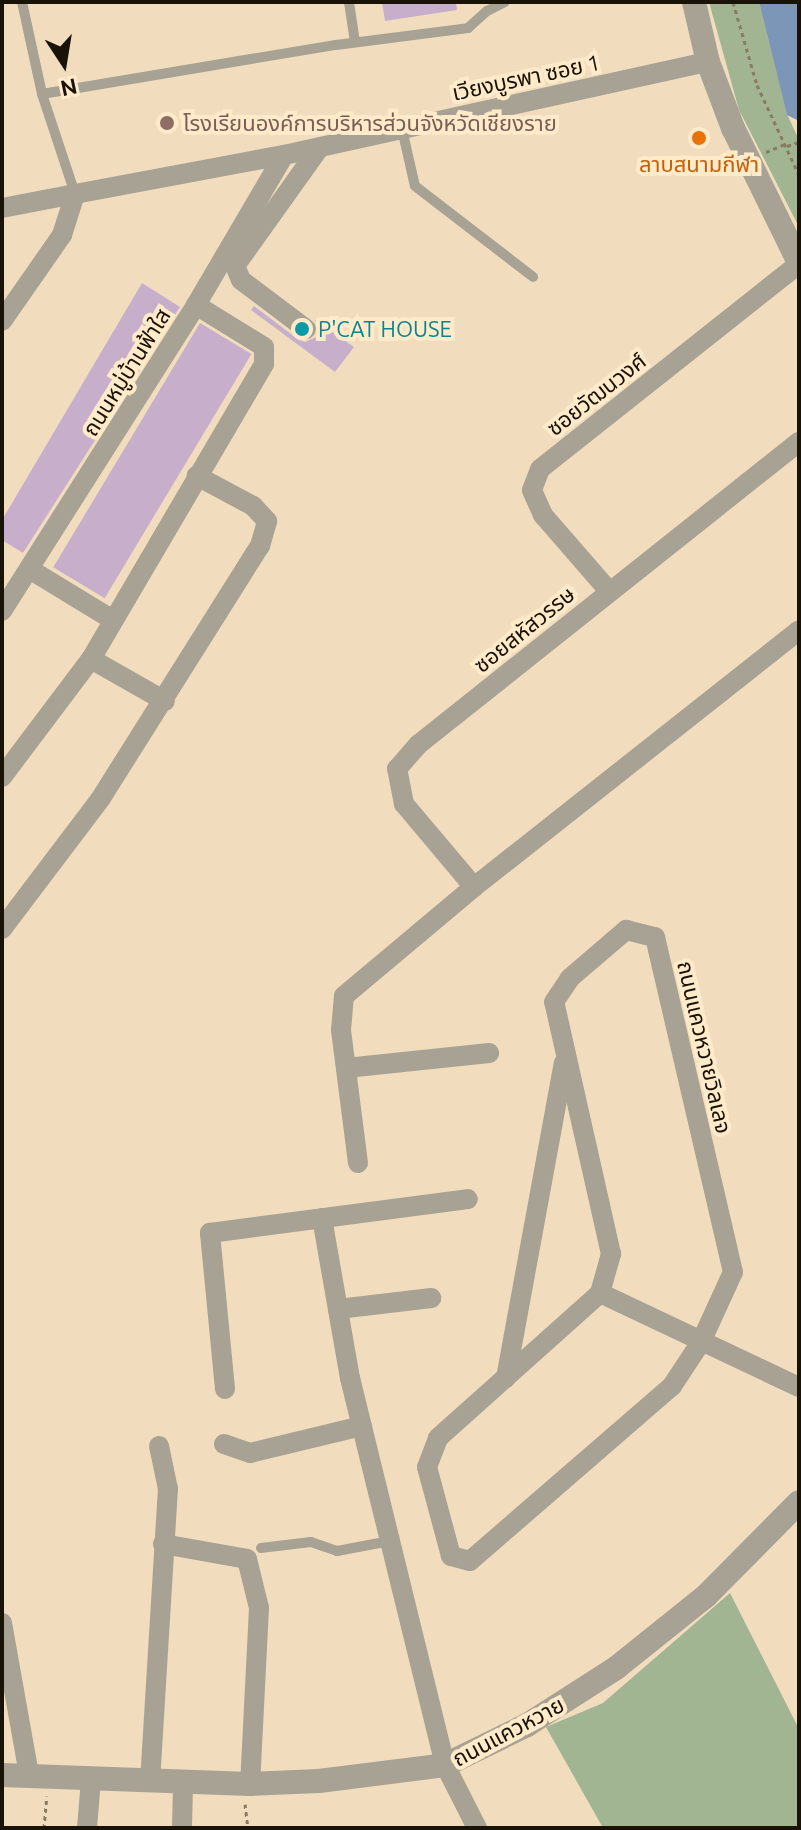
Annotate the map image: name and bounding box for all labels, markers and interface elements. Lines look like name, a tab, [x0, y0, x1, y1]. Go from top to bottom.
north arrow	[24, 24, 104, 104]
street label: เวียงบูรพา ซอย 1	[450, 48, 602, 106]
text: N	[58, 74, 80, 102]
place label: โรงเรียนองค์การบริหารส่วนจังหวัดเชียงราย	[183, 110, 557, 136]
marker: โรงเรียนองค์การบริหารส่วนจังหวัดเชียงราย	[158, 114, 176, 132]
marker: ลาบสนามกีฬา	[690, 129, 708, 147]
place label: ลาบสนามกีฬา	[639, 151, 759, 177]
street label: ถนนหมู่บ้านฟ้าใส	[76, 304, 176, 440]
place label: P'CAT HOUSE	[318, 316, 452, 342]
marker: P'CAT HOUSE	[293, 320, 311, 338]
street label: ซอยวัฒนวงศ์	[541, 347, 651, 441]
street label: ซอยสหัสวรรษ	[468, 580, 580, 678]
street label: ถนนแควหวายวิลเลจ	[672, 958, 738, 1136]
street label: ถนนแควหวาย	[448, 1691, 568, 1771]

